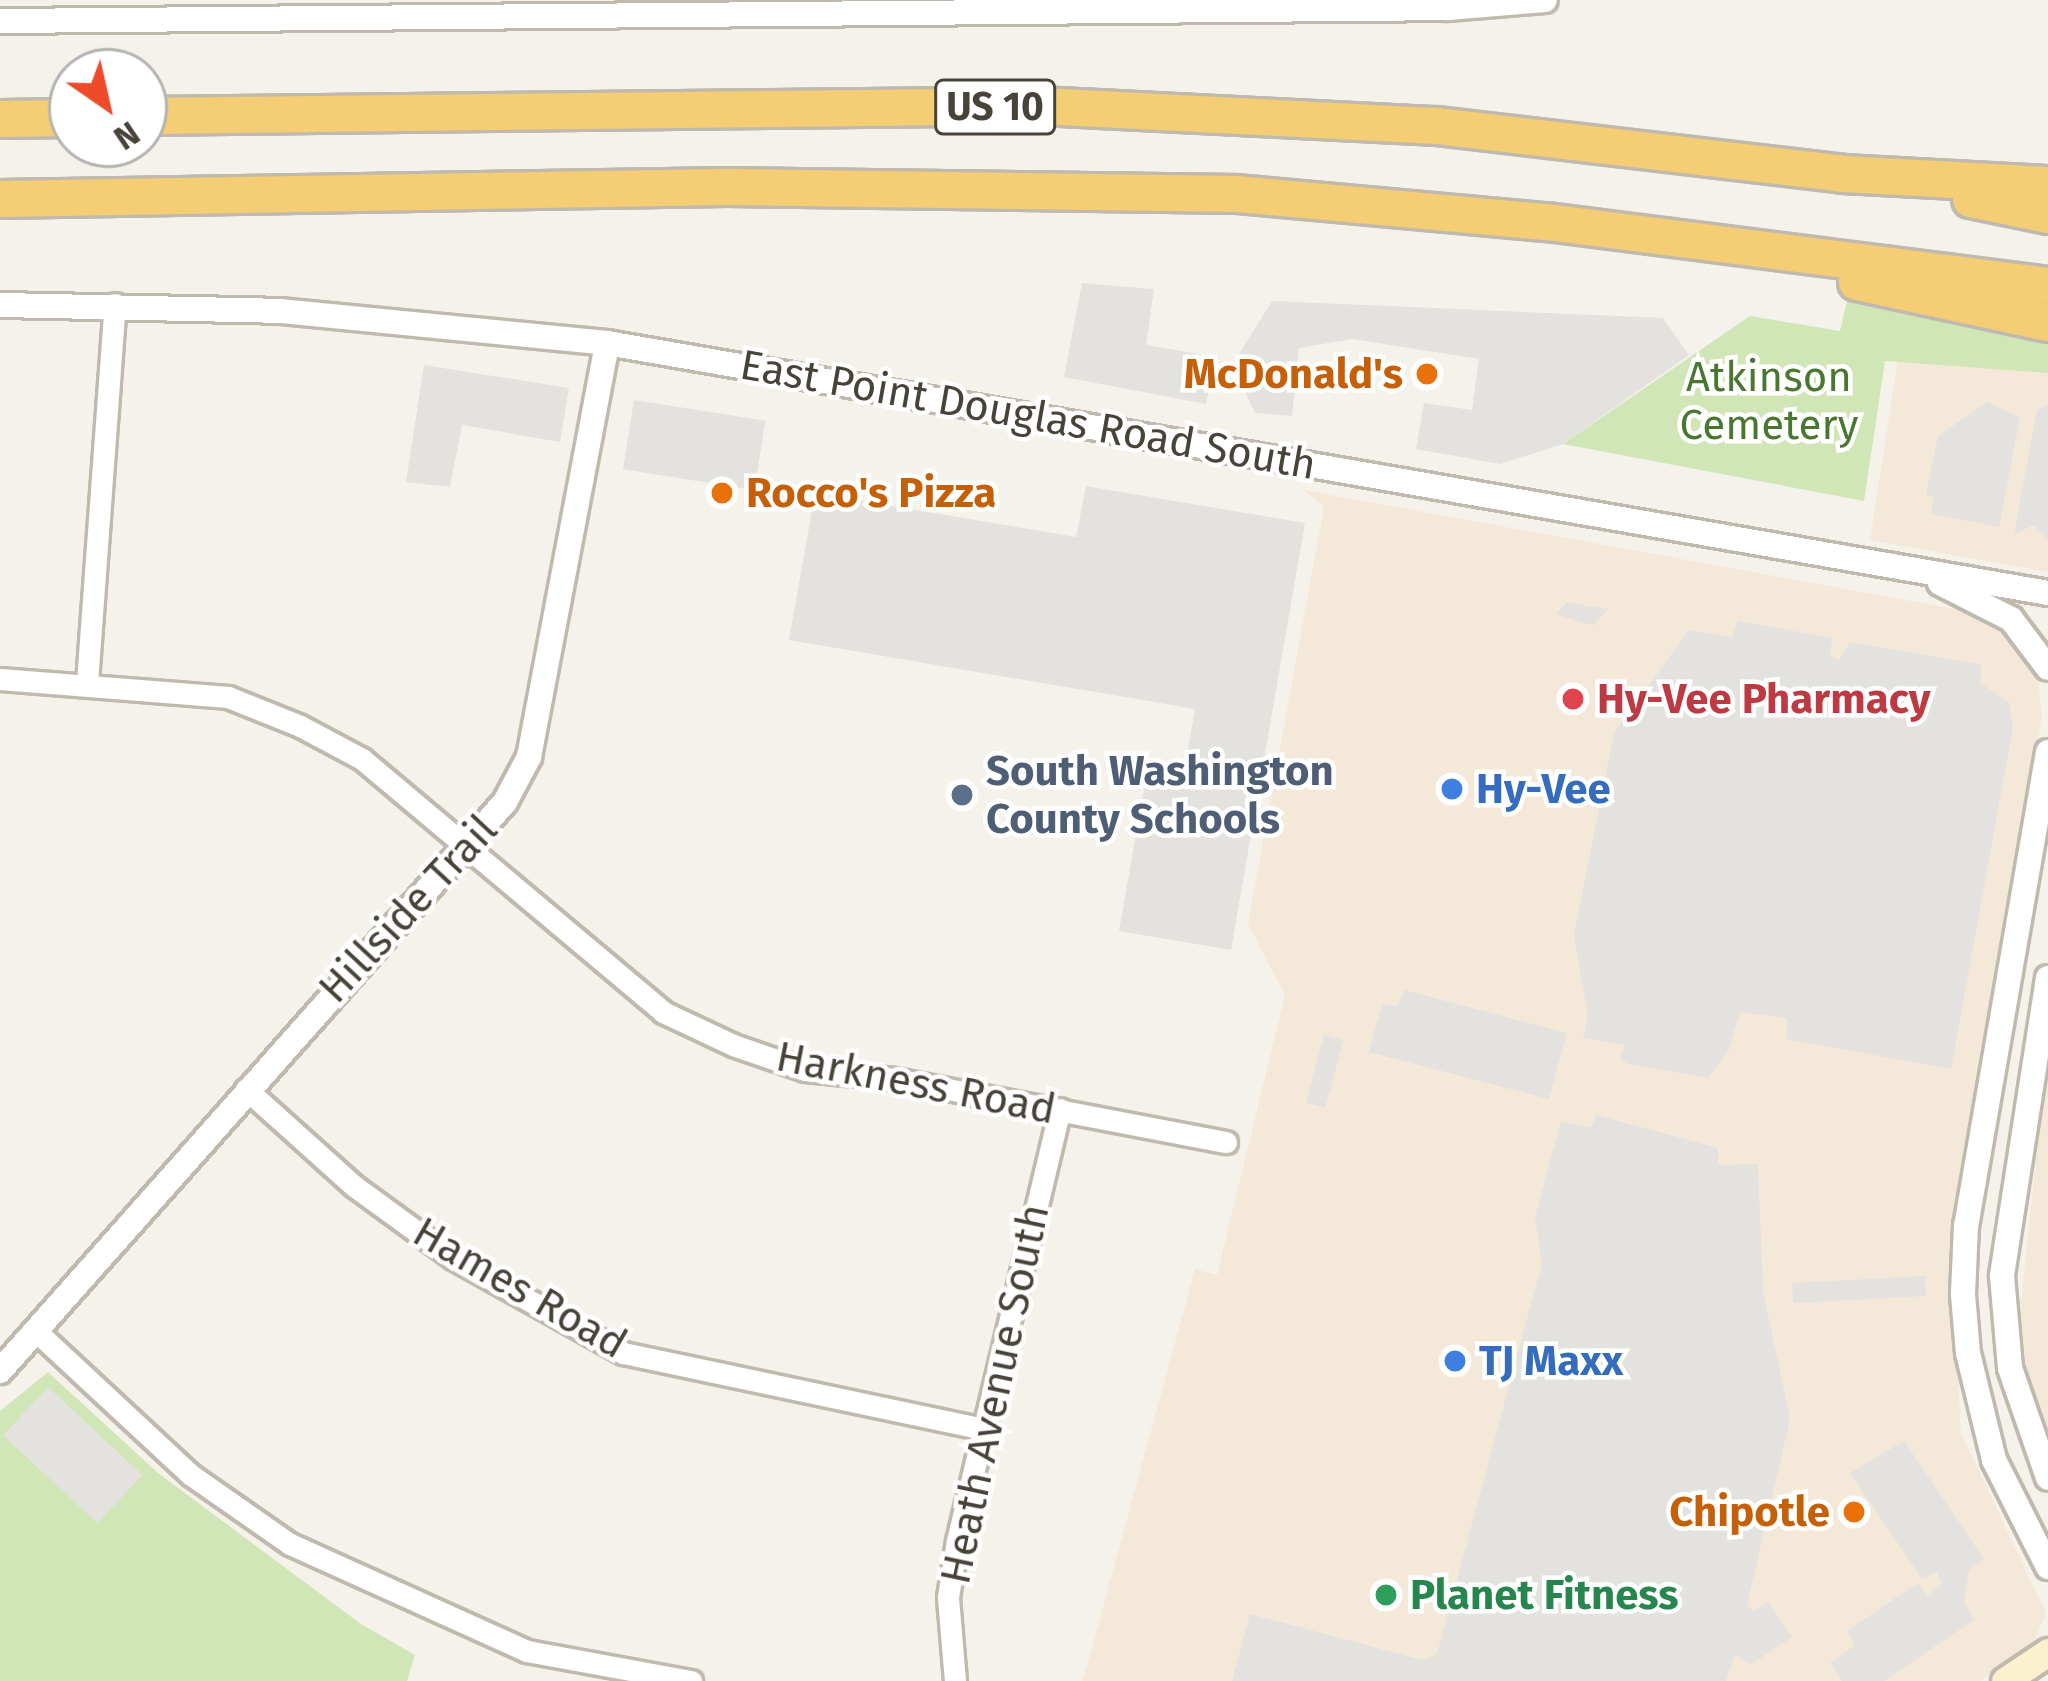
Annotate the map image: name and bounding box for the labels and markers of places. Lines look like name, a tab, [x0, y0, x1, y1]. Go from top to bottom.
place label: McDonald's	[1184, 349, 1403, 399]
marker: McDonald's	[1414, 361, 1440, 387]
place label: Rocco's Pizza	[746, 468, 996, 518]
marker: Rocco's Pizza	[709, 480, 735, 506]
place label: Hy-Vee Pharmacy	[1597, 674, 1931, 724]
marker: Hy-Vee Pharmacy	[1560, 686, 1586, 712]
place label: South Washington County Schools	[986, 746, 1334, 844]
place label: Hy-Vee	[1476, 764, 1611, 814]
marker: Hy-Vee	[1439, 776, 1465, 802]
marker: South Washington County Schools	[949, 782, 975, 808]
place label: TJ Maxx	[1479, 1336, 1623, 1386]
marker: TJ Maxx	[1442, 1348, 1468, 1374]
place label: Chipotle	[1669, 1487, 1830, 1537]
marker: Chipotle	[1841, 1499, 1867, 1525]
place label: Planet Fitness	[1410, 1570, 1679, 1620]
marker: Planet Fitness	[1373, 1582, 1399, 1608]

